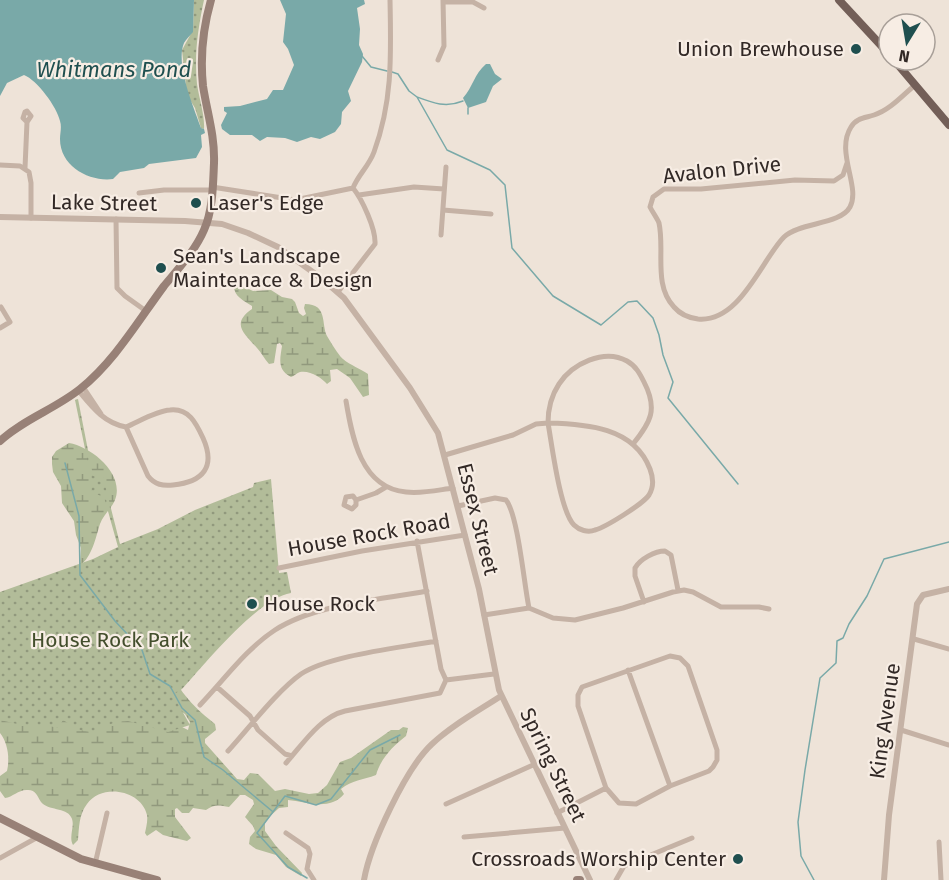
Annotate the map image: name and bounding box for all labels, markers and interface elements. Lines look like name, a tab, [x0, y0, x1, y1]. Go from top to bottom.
north arrow	[877, 12, 937, 72]
place label: Union Brewhouse	[677, 36, 844, 62]
marker: Union Brewhouse	[849, 42, 863, 56]
text: N	[897, 46, 911, 67]
water label: Whitmans Pond	[37, 56, 192, 83]
street label: Avalon Drive	[662, 151, 782, 189]
street label: Lake Street	[51, 189, 158, 217]
place label: Laser's Edge	[208, 190, 324, 216]
marker: Laser's Edge	[189, 196, 203, 210]
place label: Sean's Landscape Maintenace & Design	[173, 243, 373, 293]
marker: Sean's Landscape Maintenace & Design	[154, 261, 168, 275]
street label: Essex Street	[452, 460, 505, 578]
street label: House Rock Road	[285, 508, 453, 562]
place label: House Rock	[264, 591, 375, 617]
marker: House Rock	[245, 597, 259, 611]
park label: House Rock Park	[31, 627, 189, 653]
street label: King Avenue	[864, 661, 906, 781]
street label: Spring Street	[514, 704, 592, 827]
place label: Crossroads Worship Center	[471, 846, 726, 872]
marker: Crossroads Worship Center	[731, 852, 745, 866]

